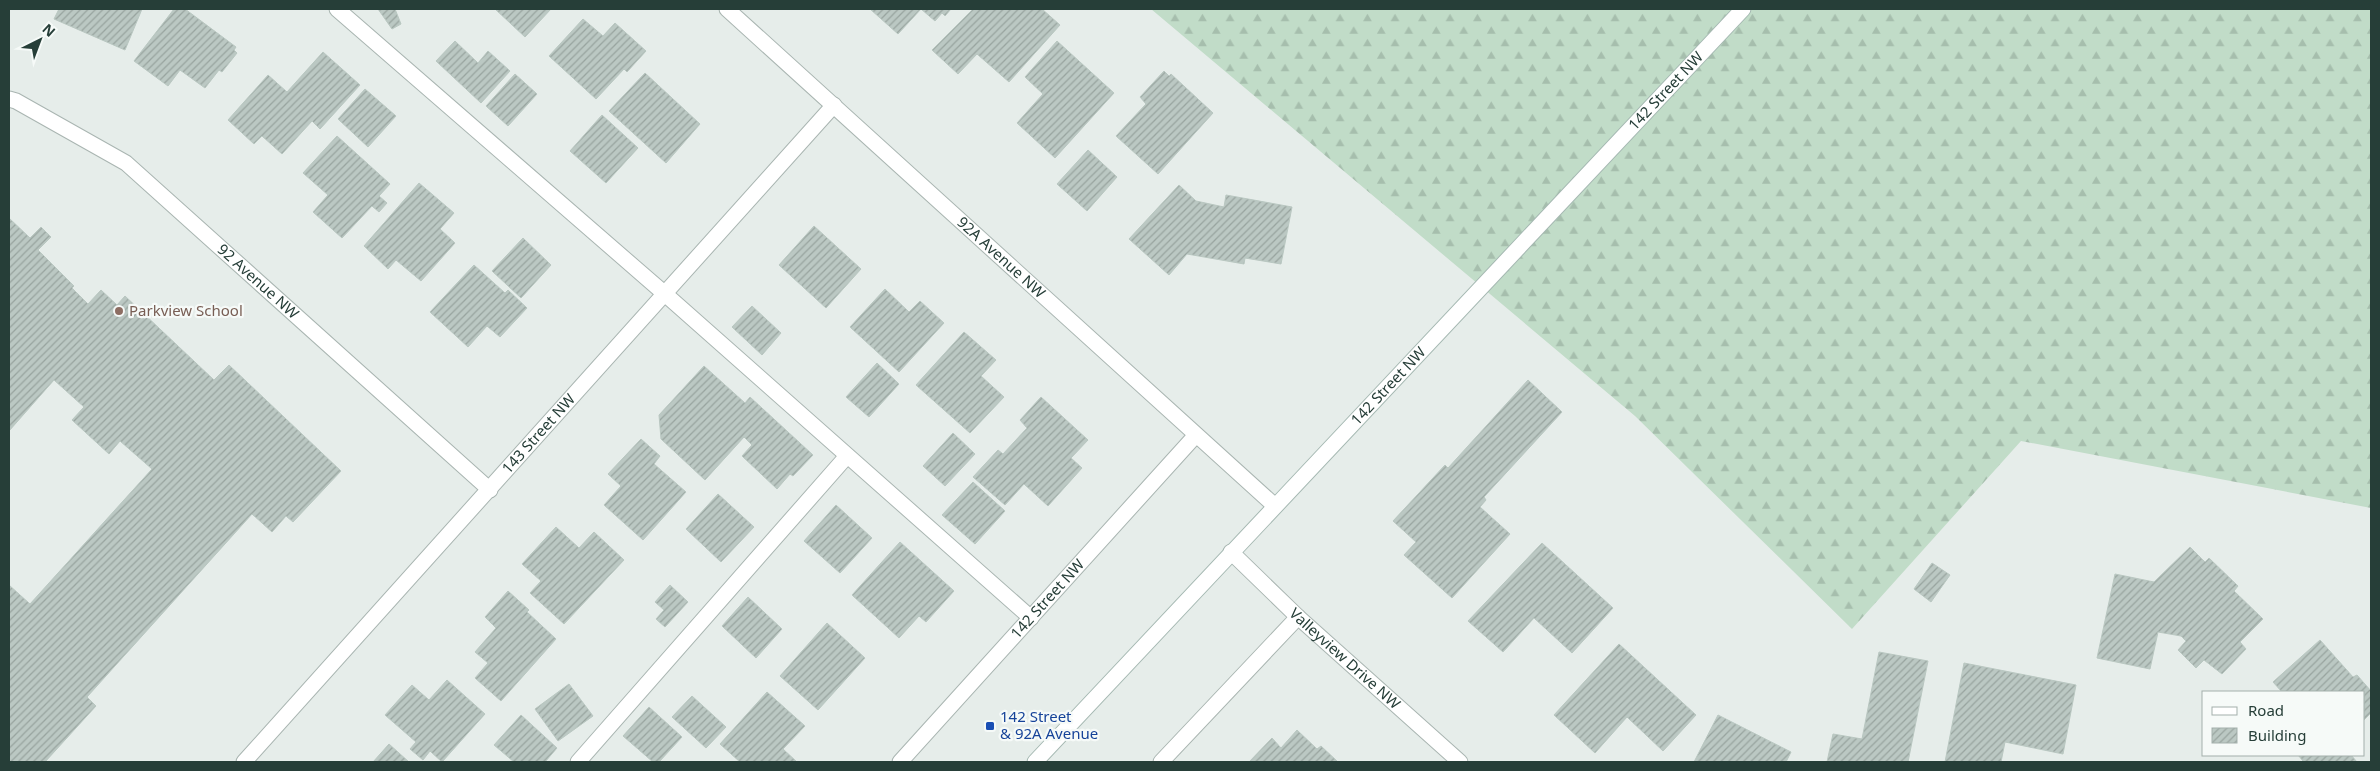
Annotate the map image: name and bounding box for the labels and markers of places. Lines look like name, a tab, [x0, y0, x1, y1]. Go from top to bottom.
place label: Parkview School	[129, 300, 243, 320]
marker: Parkview School	[113, 305, 125, 317]
place label: 142 Street & 92A Avenue	[1000, 706, 1098, 743]
marker: 142 Street & 92A Avenue	[984, 720, 996, 732]

